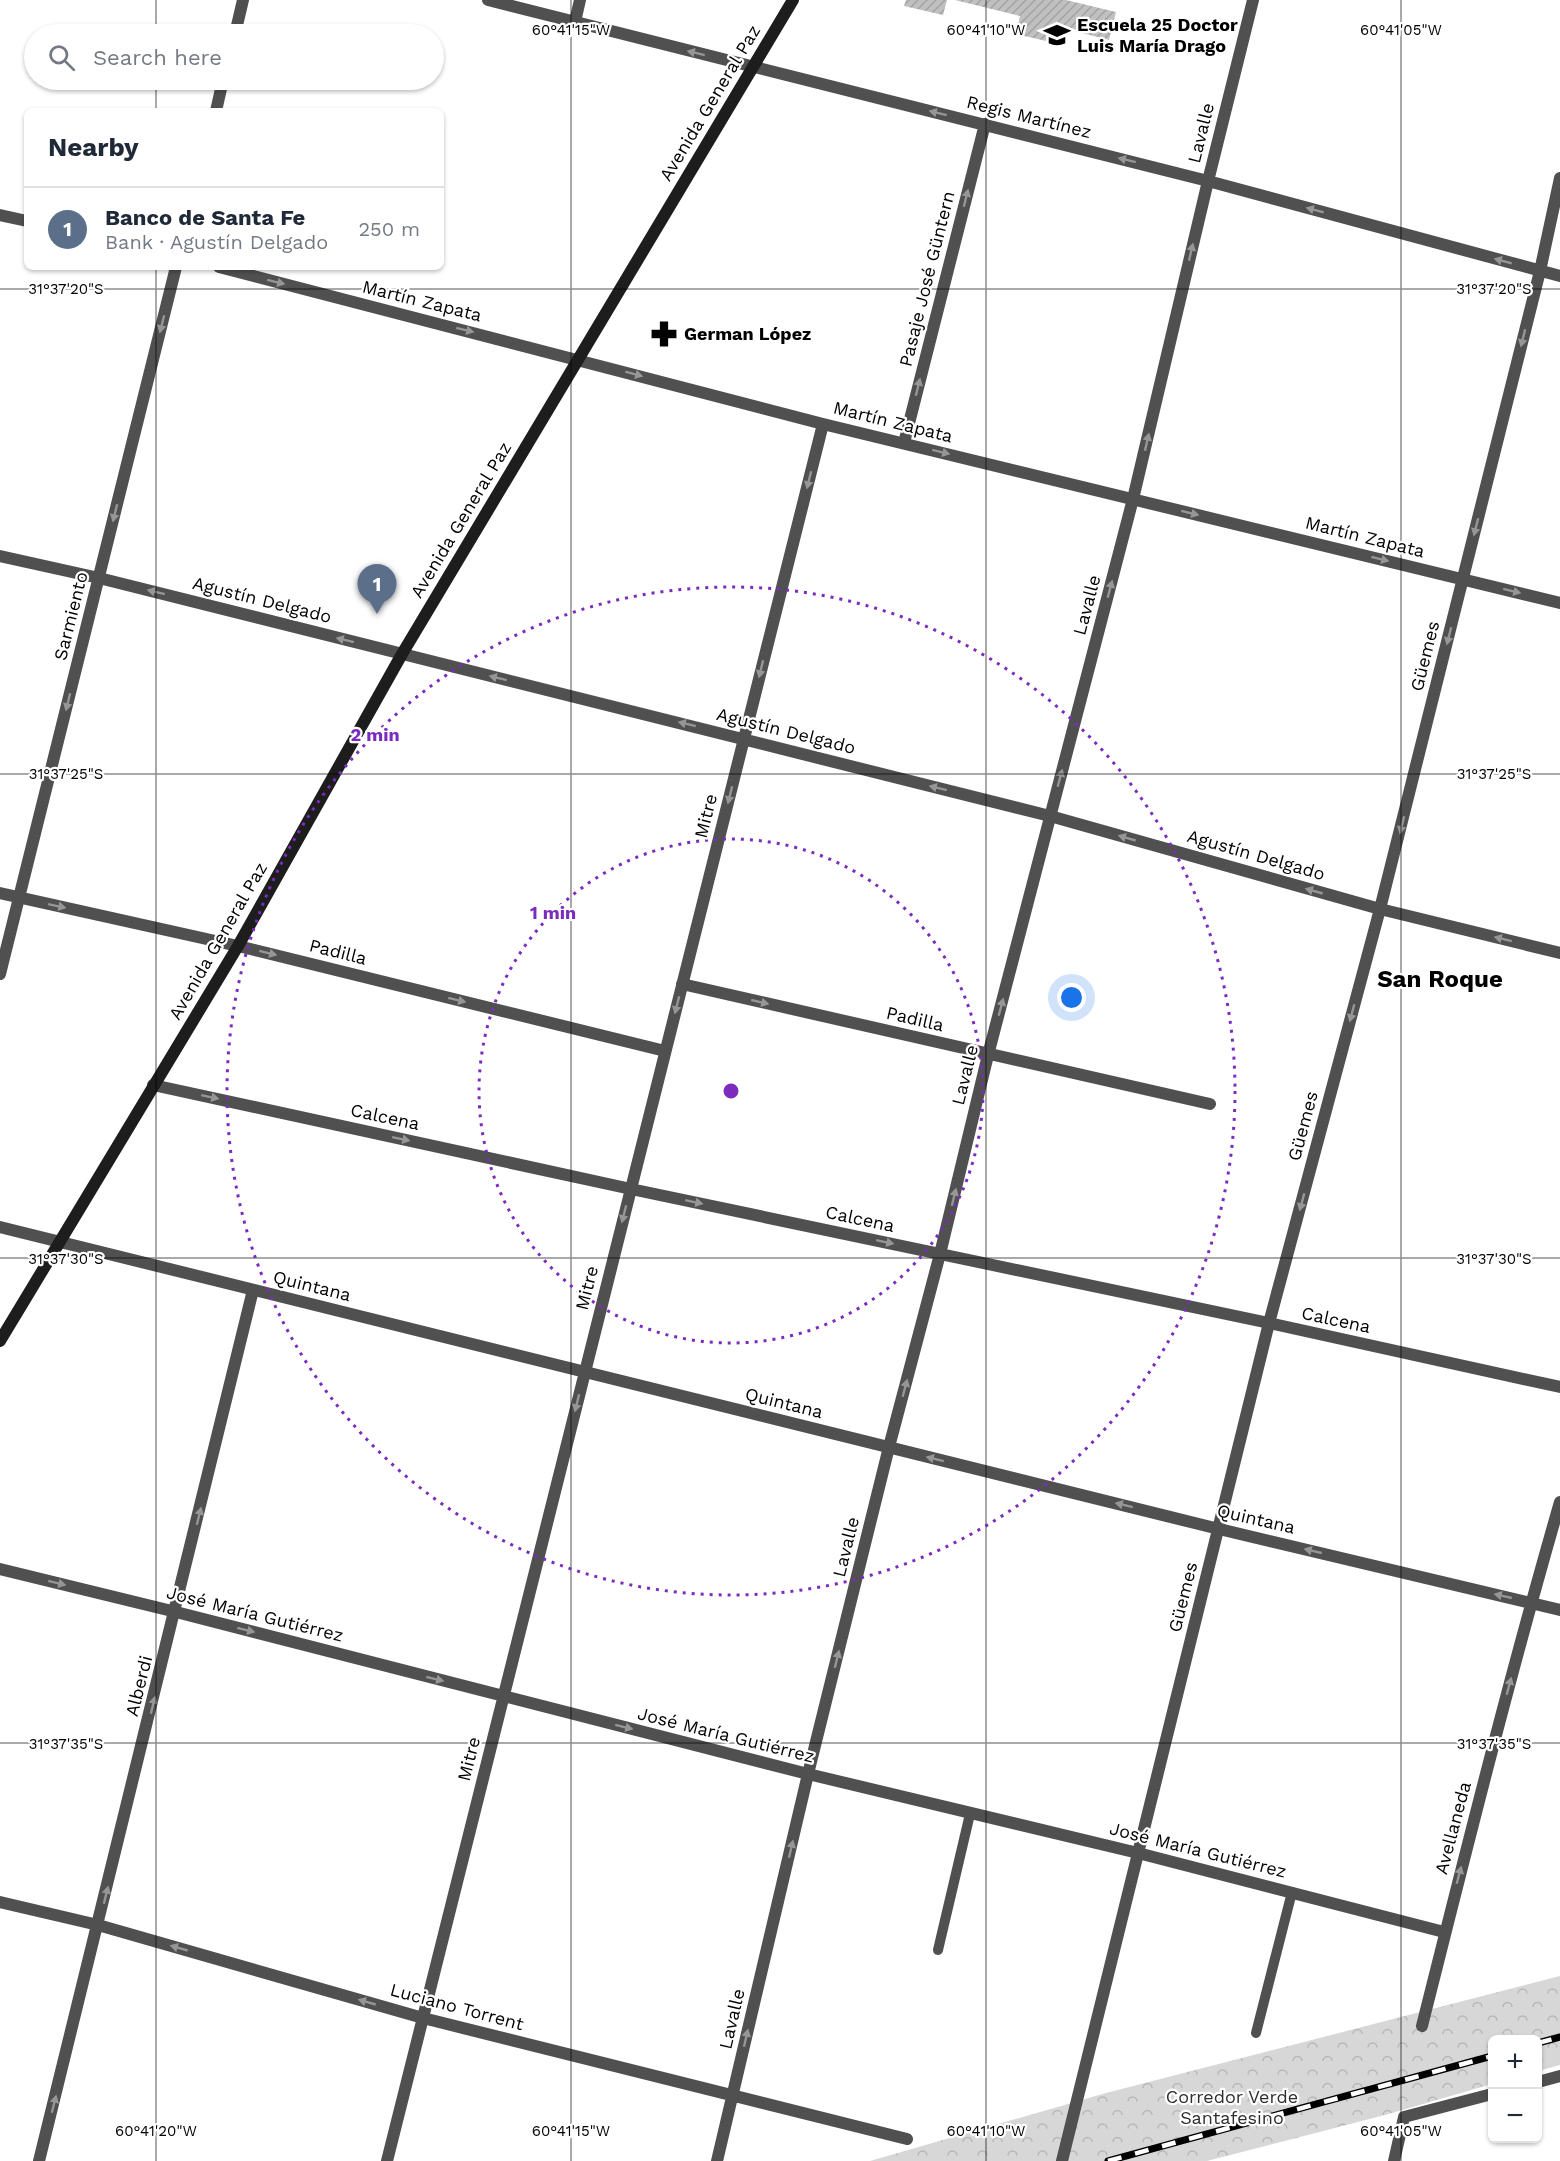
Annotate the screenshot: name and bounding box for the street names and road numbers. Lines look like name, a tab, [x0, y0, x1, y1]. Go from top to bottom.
street label: Avenida General Paz	[655, 21, 764, 185]
street label: Regis Martínez	[965, 91, 1094, 142]
street label: Lavalle	[1183, 101, 1218, 165]
street label: Pasaje José Güntern	[895, 189, 958, 369]
street label: Martín Zapata	[360, 276, 484, 325]
street label: Martín Zapata	[831, 397, 955, 446]
street label: Avenida General Paz	[406, 438, 515, 602]
street label: Martín Zapata	[1303, 512, 1427, 561]
street label: Sarmiento	[49, 569, 92, 662]
street label: Agustín Delgado	[191, 572, 334, 627]
street label: Lavalle	[1068, 573, 1105, 637]
street label: Güemes	[1406, 619, 1443, 693]
street label: Agustín Delgado	[715, 703, 858, 758]
street label: Mitre	[690, 791, 721, 840]
street label: Agustín Delgado	[1185, 825, 1327, 884]
street label: Avenida General Paz	[164, 858, 271, 1023]
street label: Padilla	[307, 934, 369, 969]
street label: Padilla	[884, 1002, 946, 1035]
street label: Lavalle	[947, 1043, 982, 1107]
street label: Güemes	[1283, 1089, 1322, 1163]
street label: Calcena	[349, 1099, 421, 1134]
street label: Calcena	[824, 1201, 896, 1236]
street label: Mitre	[571, 1263, 602, 1312]
street label: Quintana	[271, 1266, 353, 1305]
street label: Calcena	[1300, 1302, 1372, 1337]
street label: Quintana	[743, 1383, 825, 1422]
street label: Quintana	[1215, 1499, 1297, 1538]
street label: Lavalle	[828, 1515, 863, 1579]
street label: Güemes	[1164, 1560, 1201, 1634]
street label: José María Gutiérrez	[164, 1581, 346, 1646]
street label: Alberdi	[121, 1653, 156, 1719]
street label: José María Gutiérrez	[635, 1702, 817, 1767]
street label: Mitre	[453, 1734, 484, 1783]
street label: Avellaneda	[1430, 1779, 1475, 1877]
street label: José María Gutiérrez	[1107, 1817, 1289, 1882]
street label: Luciano Torrent	[388, 1979, 527, 2035]
street label: Lavalle	[714, 1987, 749, 2051]

